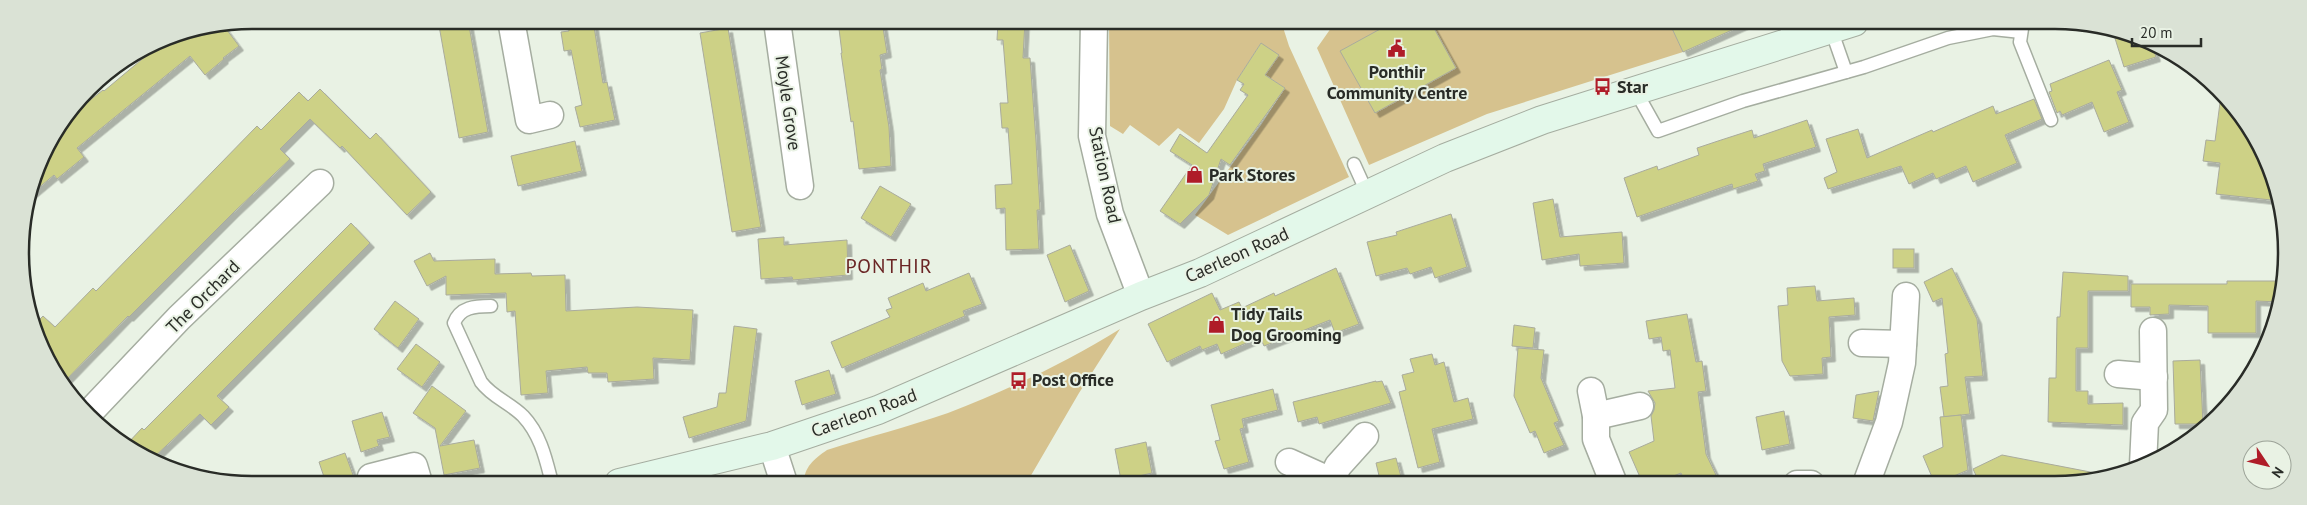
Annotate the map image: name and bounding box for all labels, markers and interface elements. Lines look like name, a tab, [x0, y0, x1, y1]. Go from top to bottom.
scale bar	[2132, 15, 2201, 47]
text: 20 m	[2140, 23, 2173, 42]
public building icon: Ponthir Community Centre	[1387, 39, 1407, 59]
street label: Moyle Grove	[770, 54, 807, 152]
place label: Ponthir Community Centre	[1327, 60, 1467, 104]
place label: Star	[1617, 75, 1649, 98]
bus stop icon: Star	[1593, 77, 1613, 97]
street label: Station Road	[1084, 125, 1127, 225]
place label: Park Stores	[1209, 163, 1296, 186]
shop icon: Park Stores	[1185, 165, 1205, 185]
street label: Caerleon Road	[1182, 222, 1292, 288]
district label: PONTHIR	[845, 253, 933, 279]
street label: The Orchard	[161, 255, 244, 338]
place label: Tidy Tails Dog Grooming	[1231, 302, 1342, 346]
shop icon: Tidy Tails Dog Grooming	[1207, 314, 1227, 334]
place label: Post Office	[1032, 368, 1114, 391]
bus stop icon: Post Office	[1008, 370, 1028, 390]
street label: Caerleon Road	[808, 383, 920, 442]
north arrow	[2242, 440, 2292, 490]
text: N	[2268, 464, 2288, 481]

